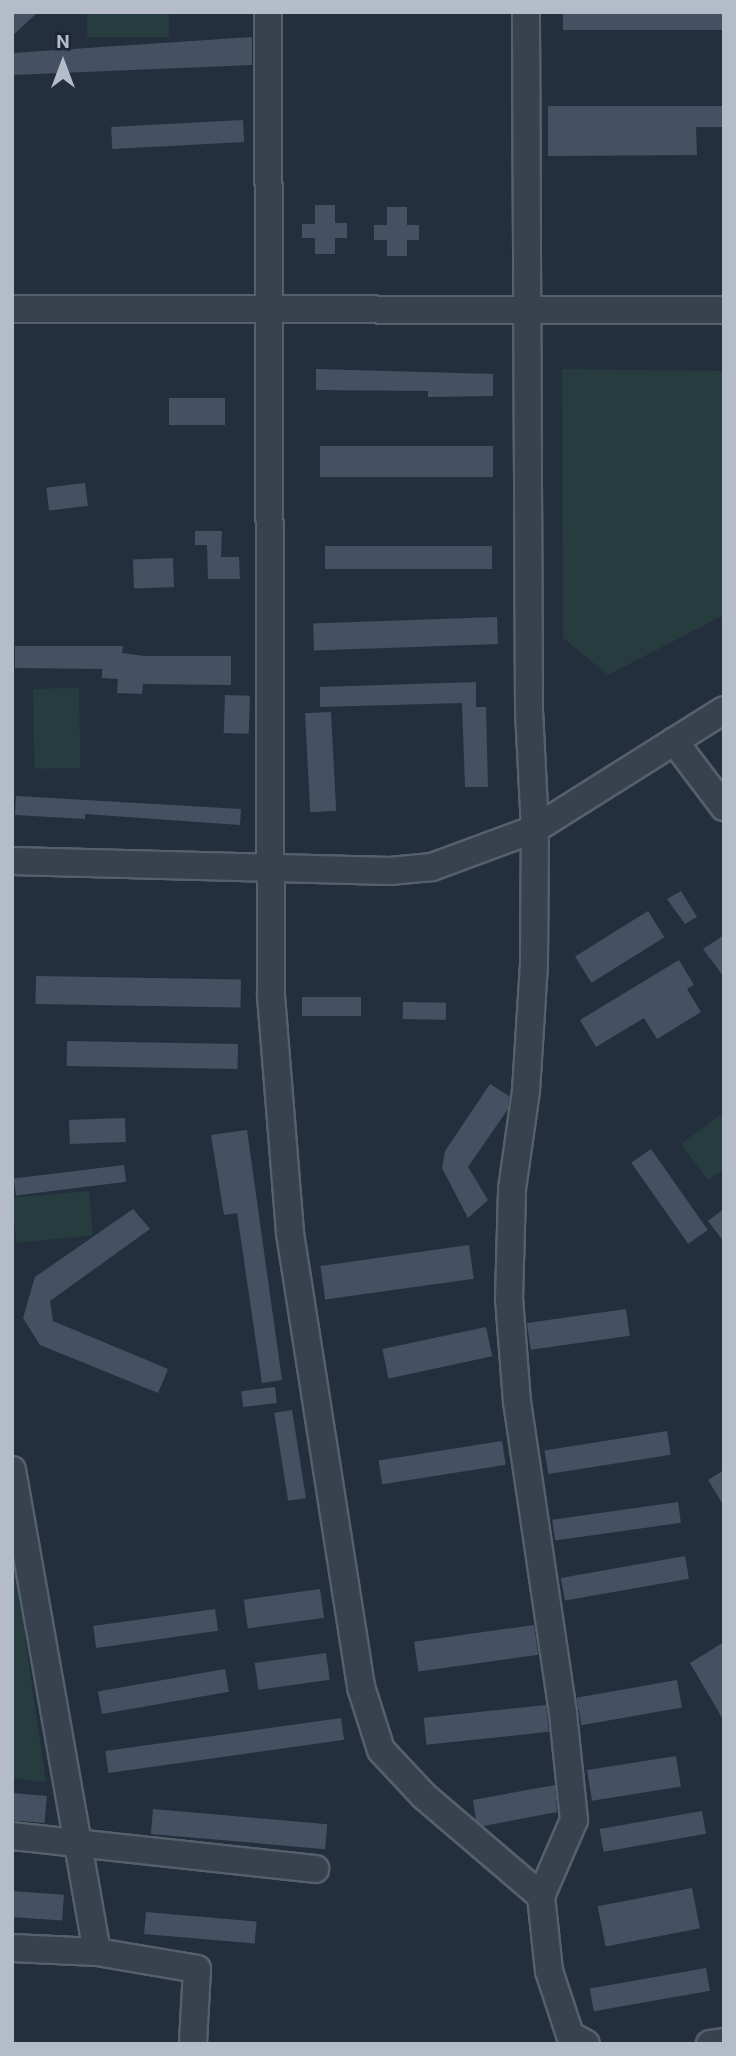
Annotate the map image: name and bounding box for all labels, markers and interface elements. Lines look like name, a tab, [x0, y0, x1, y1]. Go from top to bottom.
north arrow	[28, 28, 98, 98]
text: N	[56, 30, 70, 53]

